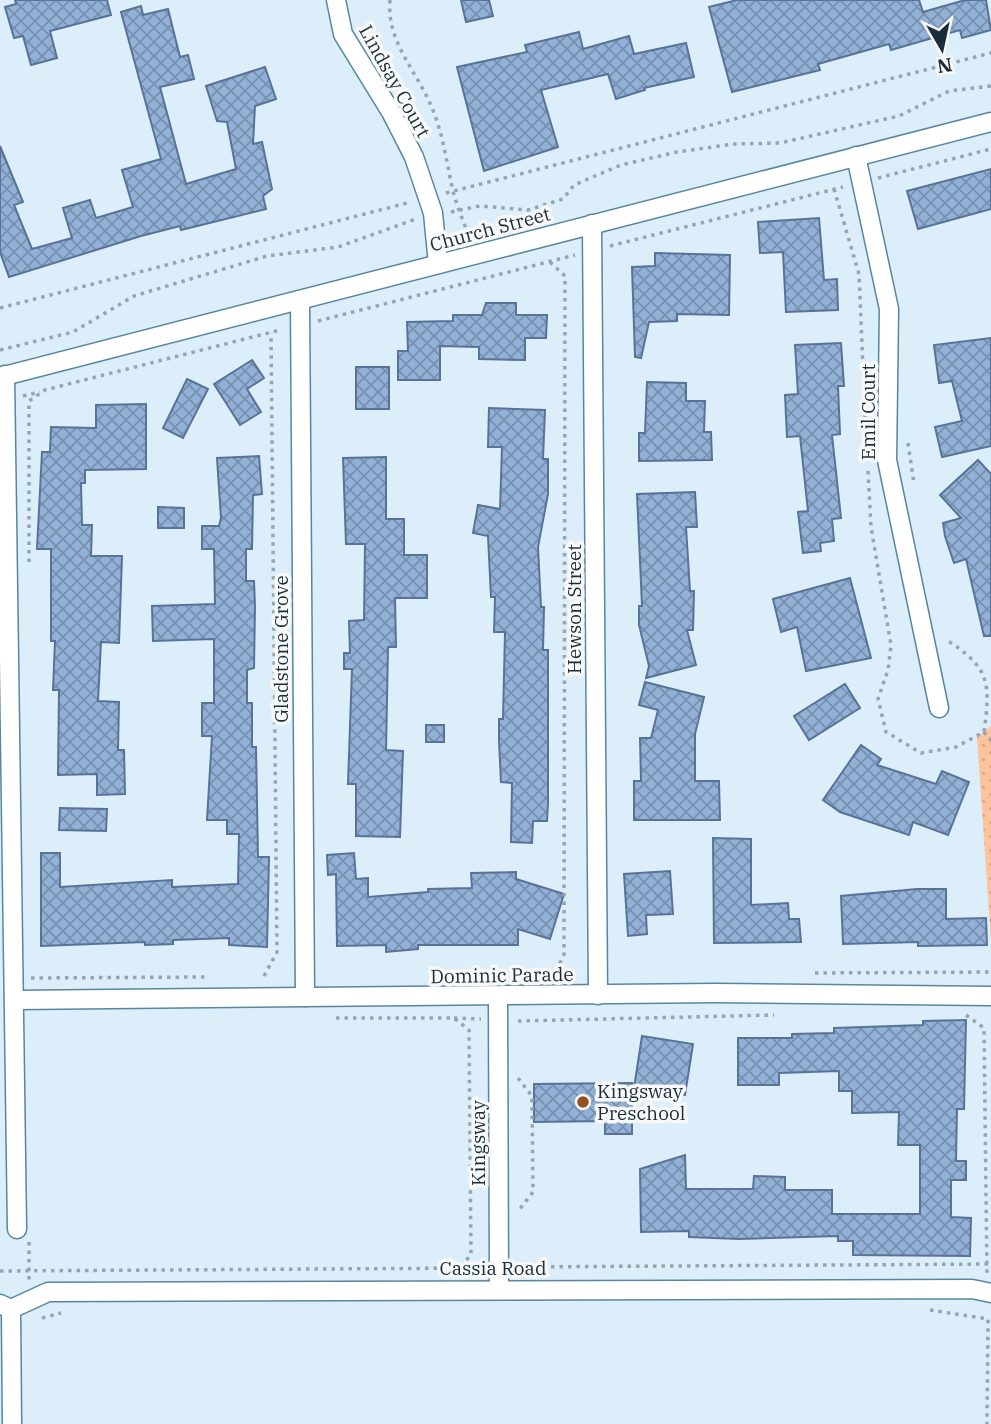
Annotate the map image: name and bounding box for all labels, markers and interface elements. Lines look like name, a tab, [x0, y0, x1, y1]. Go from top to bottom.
north arrow	[907, 14, 977, 84]
street label: Lindsay Court	[354, 21, 436, 142]
text: N	[935, 53, 954, 79]
street label: Church Street	[427, 201, 553, 257]
street label: Emil Court	[856, 364, 880, 460]
street label: Hewson Street	[562, 544, 586, 674]
street label: Gladstone Grove	[269, 575, 293, 723]
street label: Dominic Parade	[430, 962, 574, 988]
place label: Kingsway Preschool	[597, 1079, 686, 1125]
marker: Kingsway Preschool	[575, 1094, 591, 1110]
street label: Kingsway	[466, 1099, 490, 1186]
street label: Cassia Road	[439, 1256, 547, 1280]

